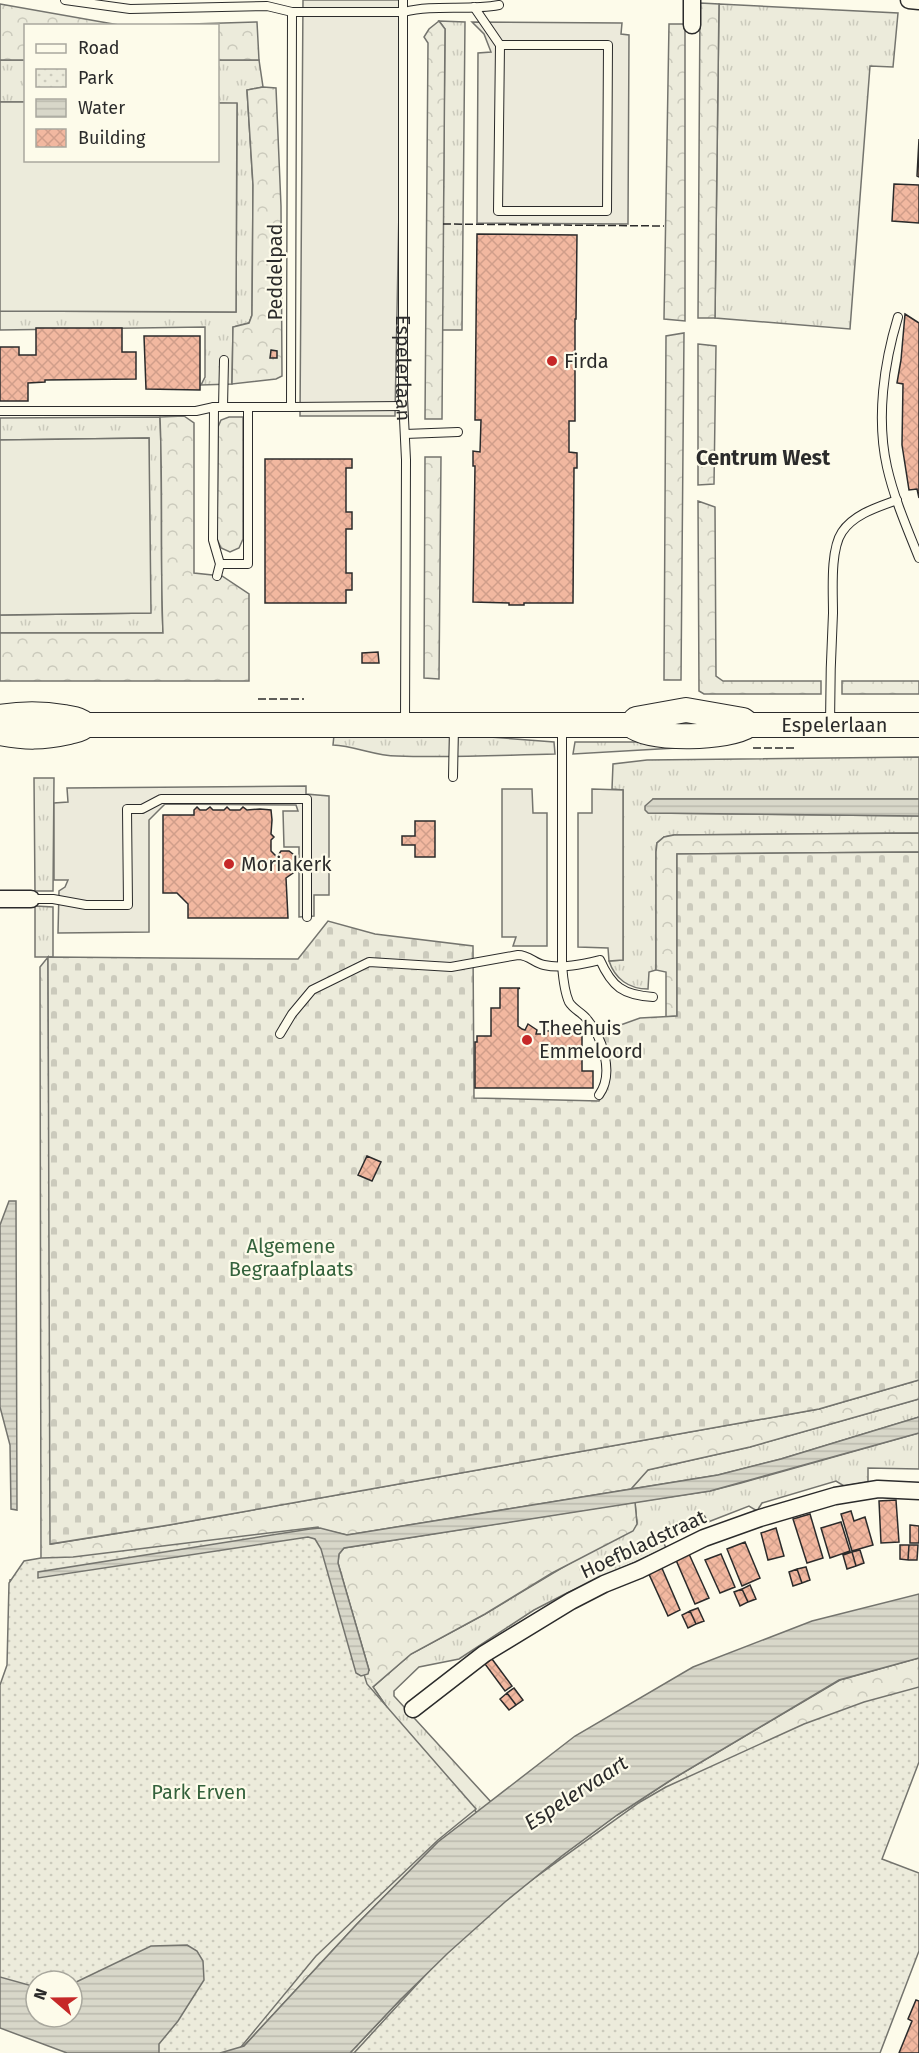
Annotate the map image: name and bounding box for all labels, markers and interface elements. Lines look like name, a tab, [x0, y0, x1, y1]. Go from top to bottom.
legend	[24, 24, 219, 162]
text: Road	[78, 37, 120, 59]
text: Park	[78, 67, 114, 89]
text: Water	[78, 97, 125, 119]
text: Building	[78, 127, 146, 149]
street label: Peddelpad	[263, 223, 287, 321]
street label: Espelerlaan	[391, 315, 416, 422]
place label: Firda	[564, 349, 609, 373]
marker: Firda	[545, 354, 559, 368]
district label: Centrum West	[696, 445, 831, 471]
street label: Espelerlaan	[781, 713, 887, 737]
place label: Moriakerk	[241, 852, 332, 876]
marker: Moriakerk	[222, 857, 236, 871]
place label: Theehuis Emmeloord	[539, 1016, 643, 1063]
marker: Theehuis Emmeloord	[520, 1033, 534, 1047]
park label: Algemene Begraafplaats	[229, 1234, 353, 1281]
street label: Hoefbladstraat	[576, 1504, 710, 1584]
water label: Espelervaart	[519, 1750, 633, 1836]
park label: Park Erven	[151, 1780, 247, 1804]
north arrow	[24, 1969, 84, 2029]
text: N	[30, 1986, 51, 2002]

